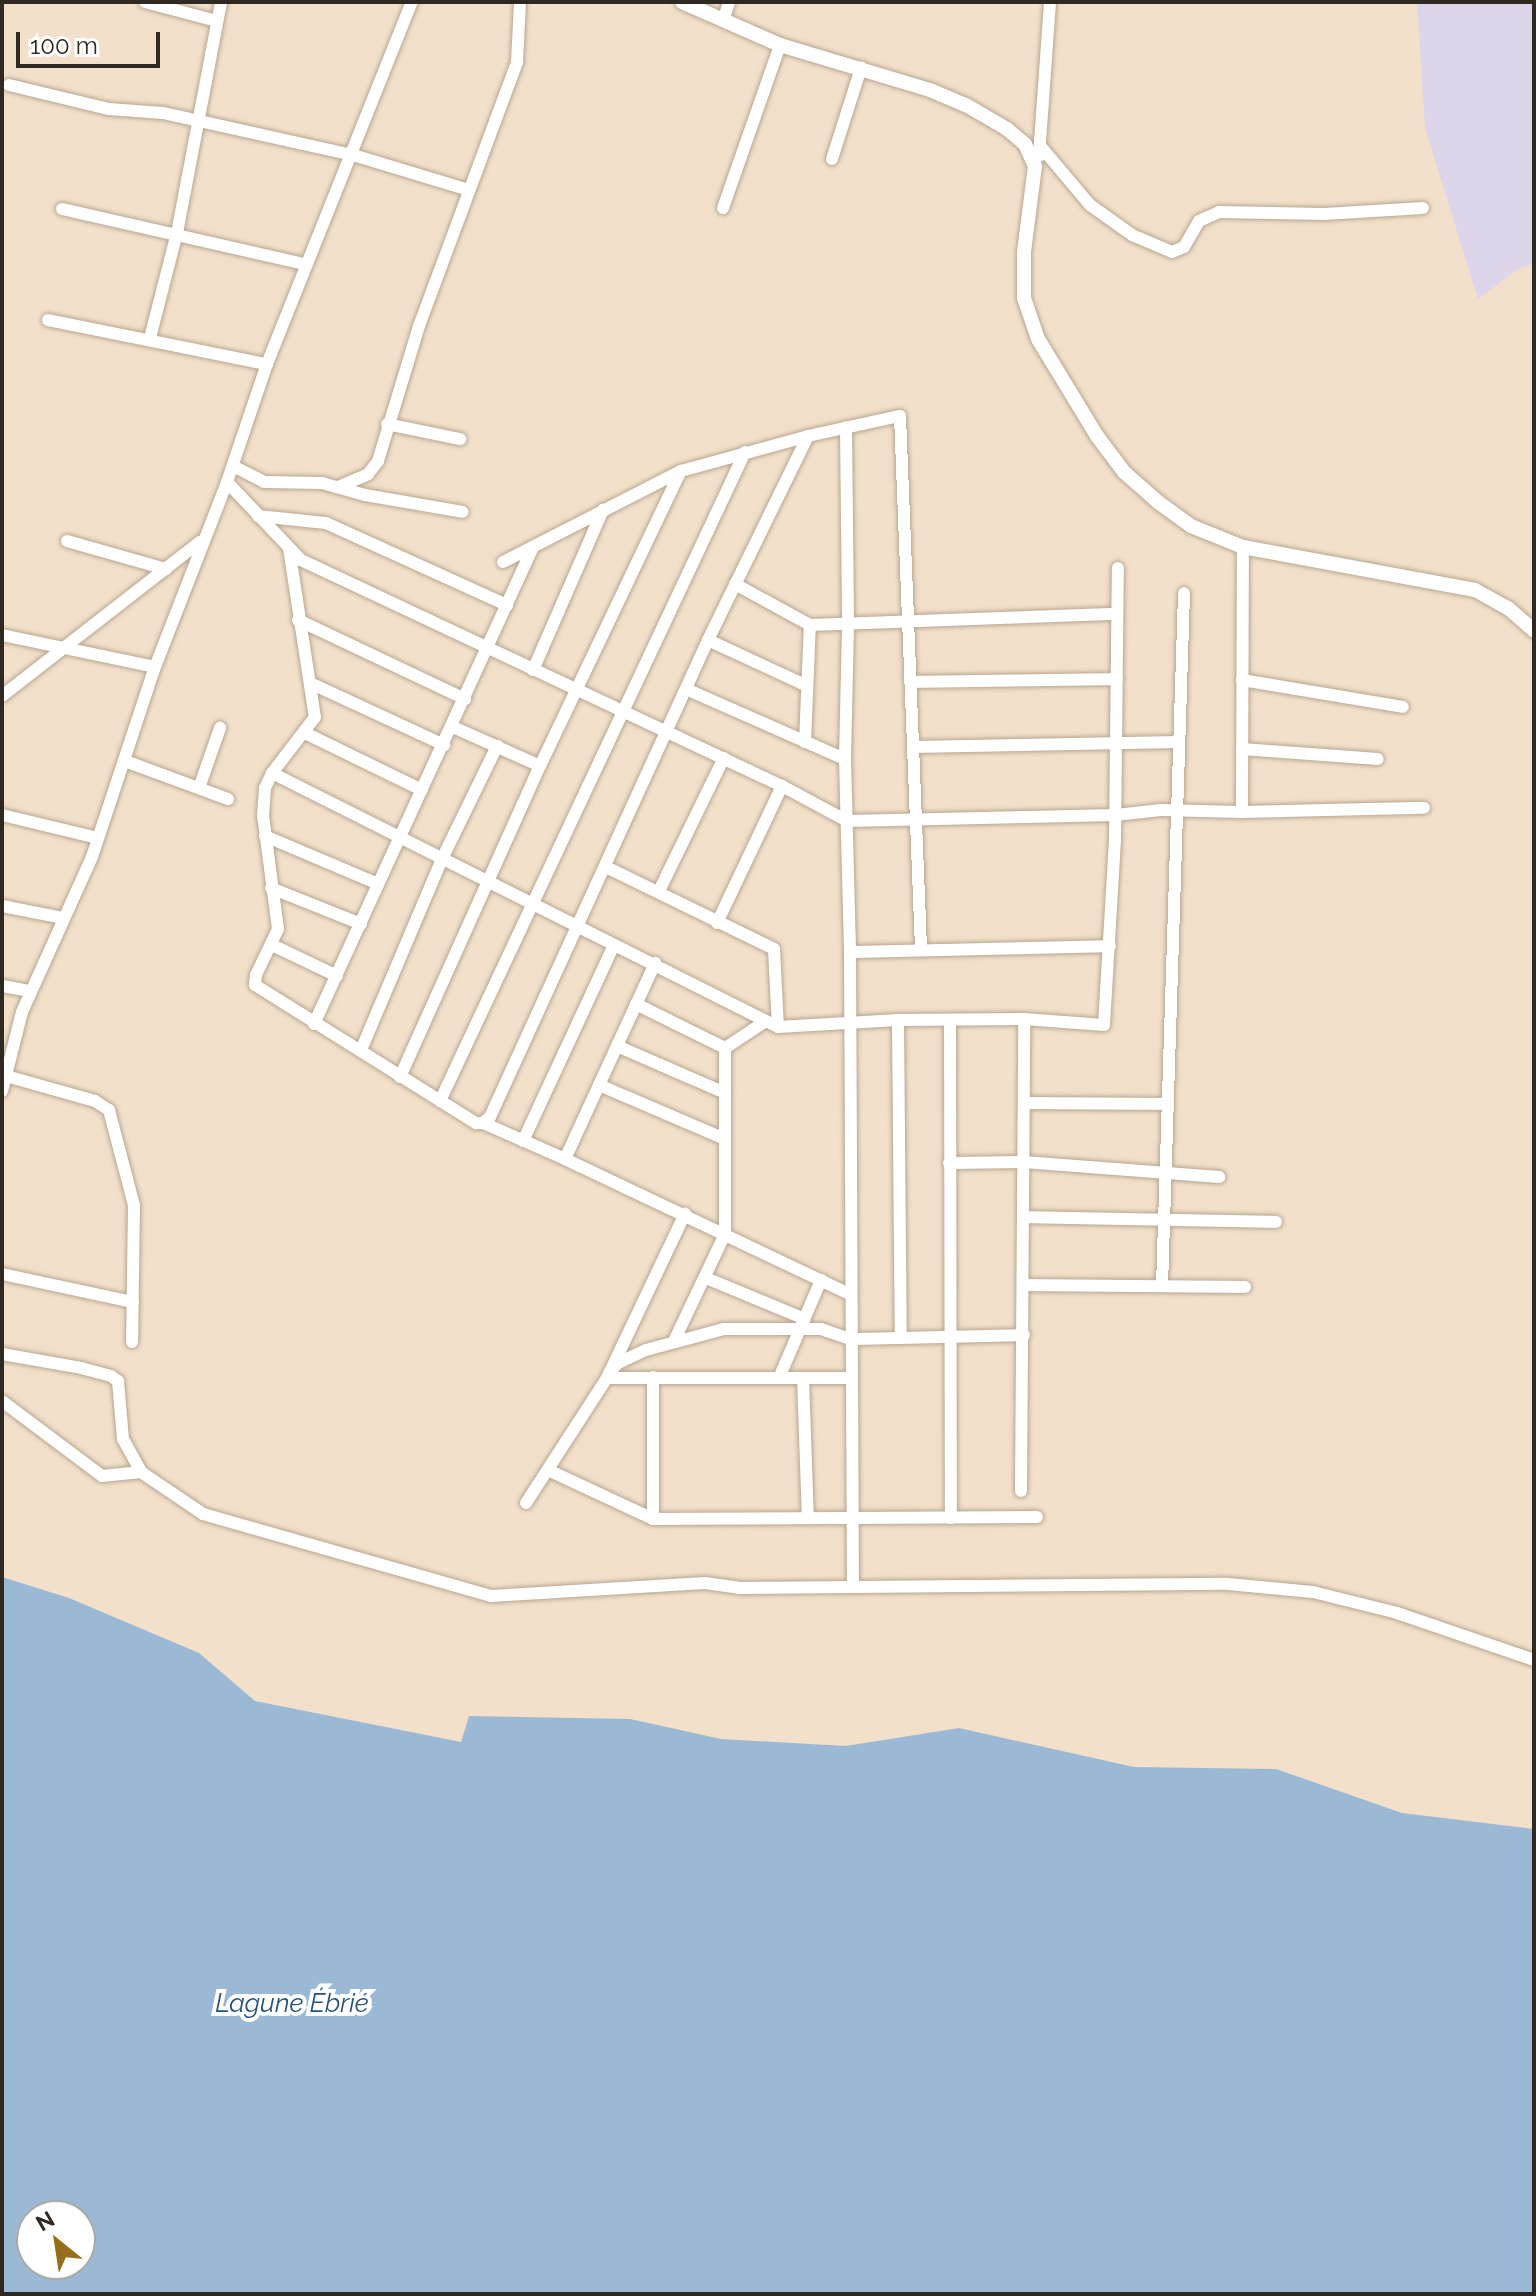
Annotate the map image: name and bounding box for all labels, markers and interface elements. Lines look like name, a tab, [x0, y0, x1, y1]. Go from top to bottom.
scale bar	[20, 16, 164, 66]
text: 100 m	[30, 31, 98, 60]
water label: Lagune Ébrié	[215, 1988, 369, 2020]
north arrow	[16, 2200, 96, 2280]
text: N	[31, 2205, 59, 2236]

